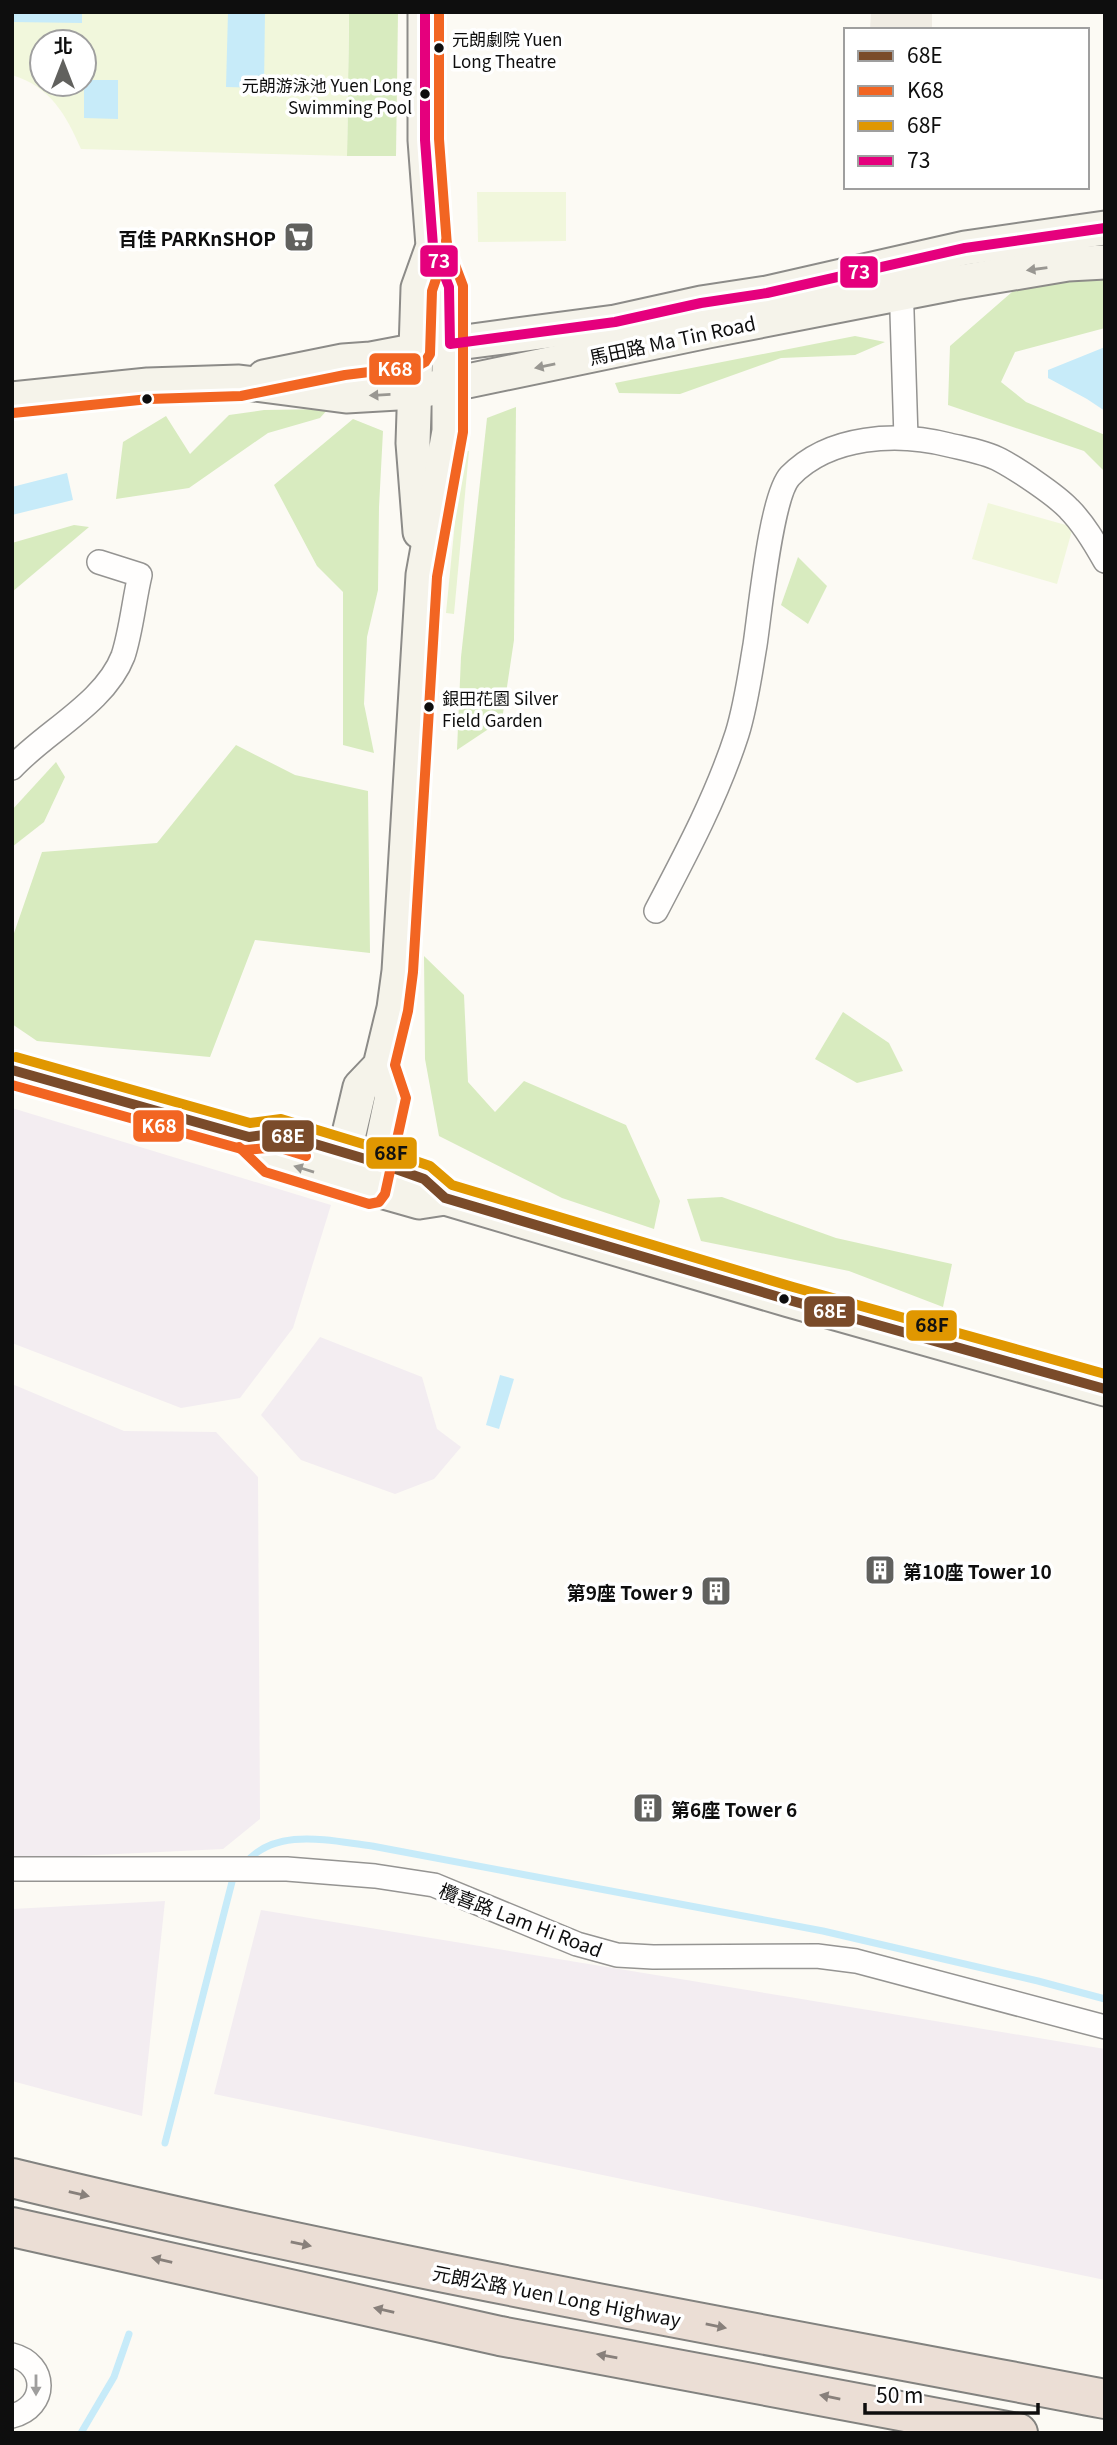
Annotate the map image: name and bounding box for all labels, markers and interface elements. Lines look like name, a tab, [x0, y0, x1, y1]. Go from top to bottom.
place label: 元朗劇院 Yuen Long Theatre	[452, 26, 562, 73]
north arrow	[28, 28, 98, 98]
legend	[844, 28, 1089, 189]
text: 北	[53, 31, 73, 58]
text: 68E	[907, 39, 943, 69]
marker: 元朗劇院 Yuen Long Theatre	[432, 41, 446, 55]
place label: 元朗游泳池 Yuen Long Swimming Pool	[242, 72, 412, 119]
text: K68	[907, 74, 944, 104]
marker: 元朗游泳池 Yuen Long Swimming Pool	[418, 87, 432, 101]
text: 68F	[907, 109, 942, 139]
text: 73	[907, 144, 930, 174]
supermarket icon: 百佳 PARKnSHOP	[282, 220, 316, 254]
place label: 百佳 PARKnSHOP	[118, 224, 276, 251]
line badge: 73	[419, 244, 459, 278]
text: 73	[428, 246, 450, 273]
line badge: 73	[839, 255, 879, 289]
text: 73	[848, 257, 870, 284]
one-way arrow	[1026, 264, 1048, 275]
street label: 馬田路 Ma Tin Road	[586, 308, 758, 370]
line badge: K68	[368, 352, 422, 386]
text: K68	[377, 354, 413, 381]
one-way arrow	[534, 361, 556, 372]
one-way arrow	[369, 389, 391, 400]
unlabelled marker	[140, 392, 154, 406]
place label: 銀田花園 Silver Field Garden	[442, 685, 559, 732]
marker: 銀田花園 Silver Field Garden	[422, 700, 436, 714]
line badge: K68	[132, 1109, 185, 1143]
text: K68	[141, 1111, 177, 1138]
line badge: 68E	[261, 1119, 315, 1153]
text: 68E	[271, 1121, 305, 1148]
line badge: 68F	[365, 1136, 418, 1170]
text: 68F	[374, 1138, 408, 1165]
one-way arrow	[293, 1164, 314, 1174]
unlabelled marker	[777, 1292, 791, 1306]
line badge: 68E	[803, 1295, 856, 1328]
text: 68E	[813, 1296, 847, 1323]
line badge: 68F	[905, 1309, 958, 1342]
text: 68F	[915, 1310, 949, 1337]
building icon: 第10座 Tower 10	[863, 1553, 897, 1587]
place label: 第10座 Tower 10	[903, 1557, 1052, 1584]
building icon: 第9座 Tower 9	[699, 1574, 733, 1608]
place label: 第9座 Tower 9	[567, 1578, 693, 1605]
building icon: 第6座 Tower 6	[631, 1791, 665, 1825]
place label: 第6座 Tower 6	[671, 1795, 797, 1822]
street label: 欖喜路 Lam Hi Road	[435, 1875, 607, 1963]
one-way arrow	[68, 2189, 90, 2200]
one-way arrow	[290, 2238, 312, 2249]
one-way arrow	[151, 2255, 173, 2266]
street label: 元朗公路 Yuen Long Highway	[431, 2258, 684, 2332]
one-way arrow	[373, 2305, 395, 2316]
one-way arrow	[705, 2321, 727, 2332]
one-way arrow	[596, 2350, 618, 2361]
scale bar	[865, 2372, 1038, 2416]
one-way arrow	[31, 2374, 42, 2396]
text: 50 m	[876, 2379, 923, 2409]
one-way arrow	[819, 2392, 841, 2403]

